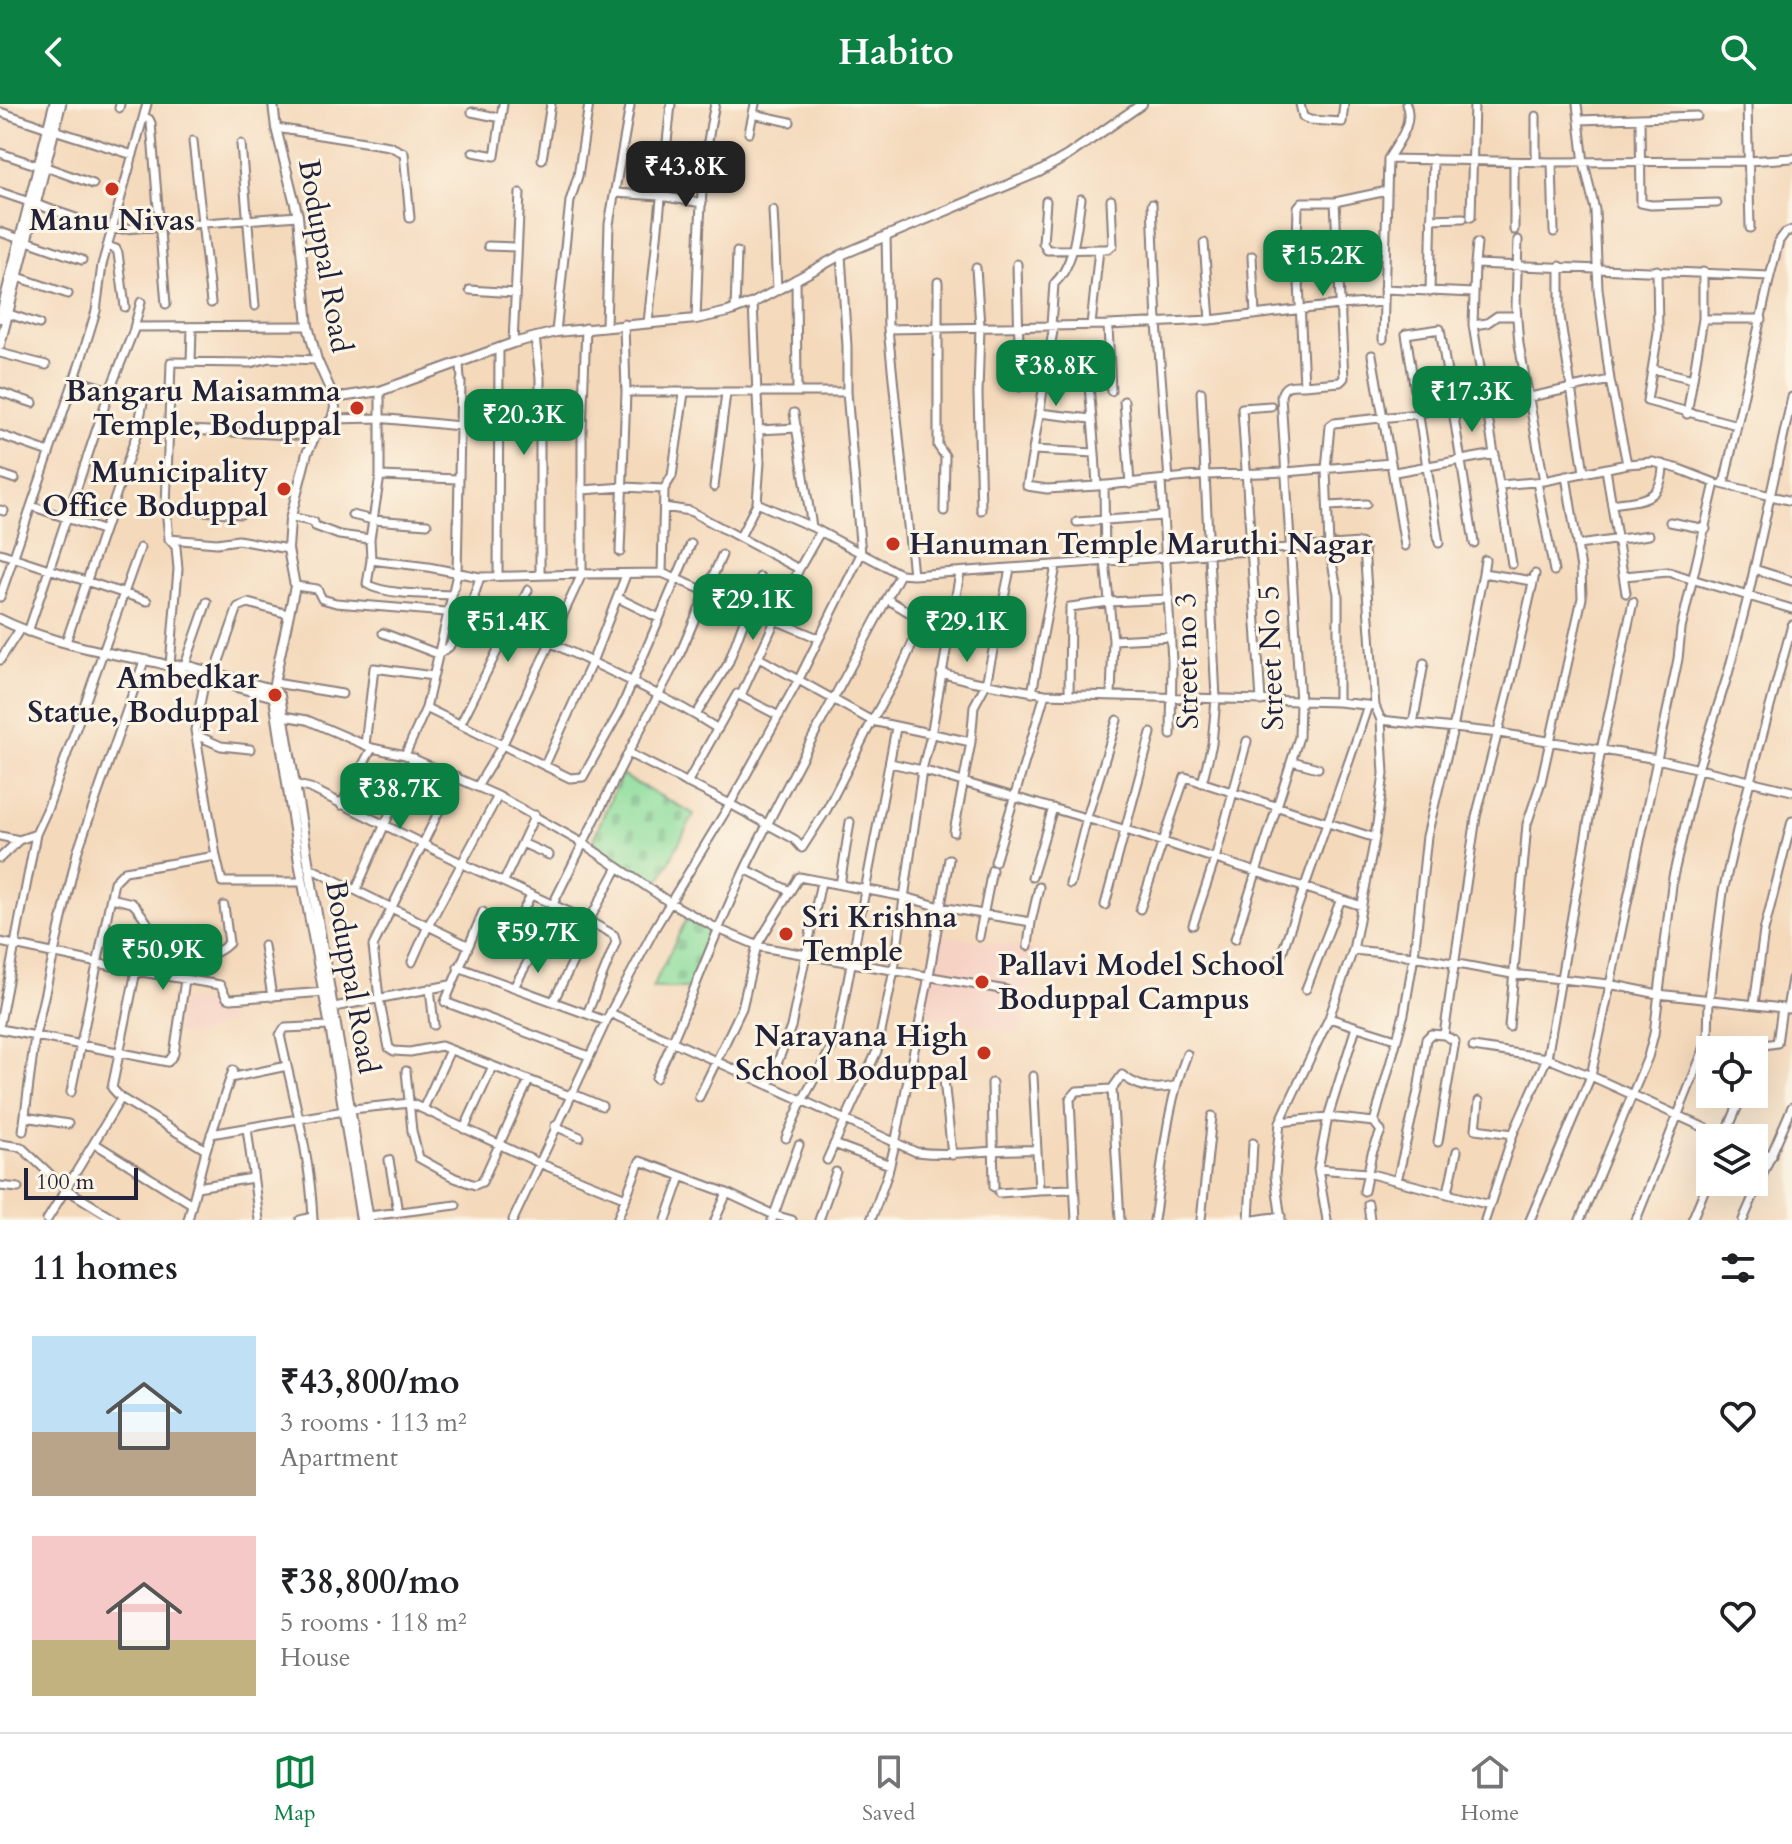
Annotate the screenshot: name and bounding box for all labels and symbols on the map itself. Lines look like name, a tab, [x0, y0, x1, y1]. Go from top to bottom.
pin: ₹43.8K	[621, 141, 751, 209]
street label: Boduppal Road	[288, 156, 362, 356]
marker: Manu Nivas	[103, 180, 121, 198]
place label: Manu Nivas	[29, 200, 195, 241]
pin: ₹15.2K	[1258, 230, 1388, 298]
pin: ₹38.8K	[991, 340, 1121, 408]
pin: ₹17.3K	[1407, 366, 1537, 434]
place label: Bangaru Maisamma Temple, Boduppal	[65, 371, 341, 446]
pin: ₹20.3K	[459, 389, 589, 457]
marker: Bangaru Maisamma Temple, Boduppal	[348, 399, 366, 417]
place label: Municipality Office Boduppal	[42, 452, 268, 527]
marker: Municipality Office Boduppal	[275, 480, 293, 498]
place label: Hanuman Temple Maruthi Nagar	[909, 524, 1374, 565]
marker: Hanuman Temple Maruthi Nagar	[884, 535, 902, 553]
pin: ₹29.1K	[688, 574, 818, 642]
street label: Street No 5	[1248, 585, 1294, 731]
street label: Street no 3	[1165, 592, 1209, 730]
pin: ₹51.4K	[443, 596, 573, 664]
pin: ₹29.1K	[902, 596, 1032, 664]
place label: Ambedkar Statue, Boduppal	[28, 658, 260, 733]
marker: Ambedkar Statue, Boduppal	[266, 686, 284, 704]
pin: ₹38.7K	[335, 763, 465, 831]
street label: Boduppal Road	[315, 877, 389, 1077]
place label: Sri Krishna Temple	[802, 897, 958, 972]
pin: ₹59.7K	[473, 907, 603, 975]
pin: ₹50.9K	[98, 924, 228, 992]
marker: Sri Krishna Temple	[777, 925, 795, 943]
place label: Pallavi Model School Boduppal Campus	[998, 945, 1285, 1020]
marker: Pallavi Model School Boduppal Campus	[973, 973, 991, 991]
place label: Narayana High School Boduppal	[735, 1016, 968, 1091]
marker: Narayana High School Boduppal	[975, 1044, 993, 1062]
scale bar	[24, 1164, 138, 1200]

